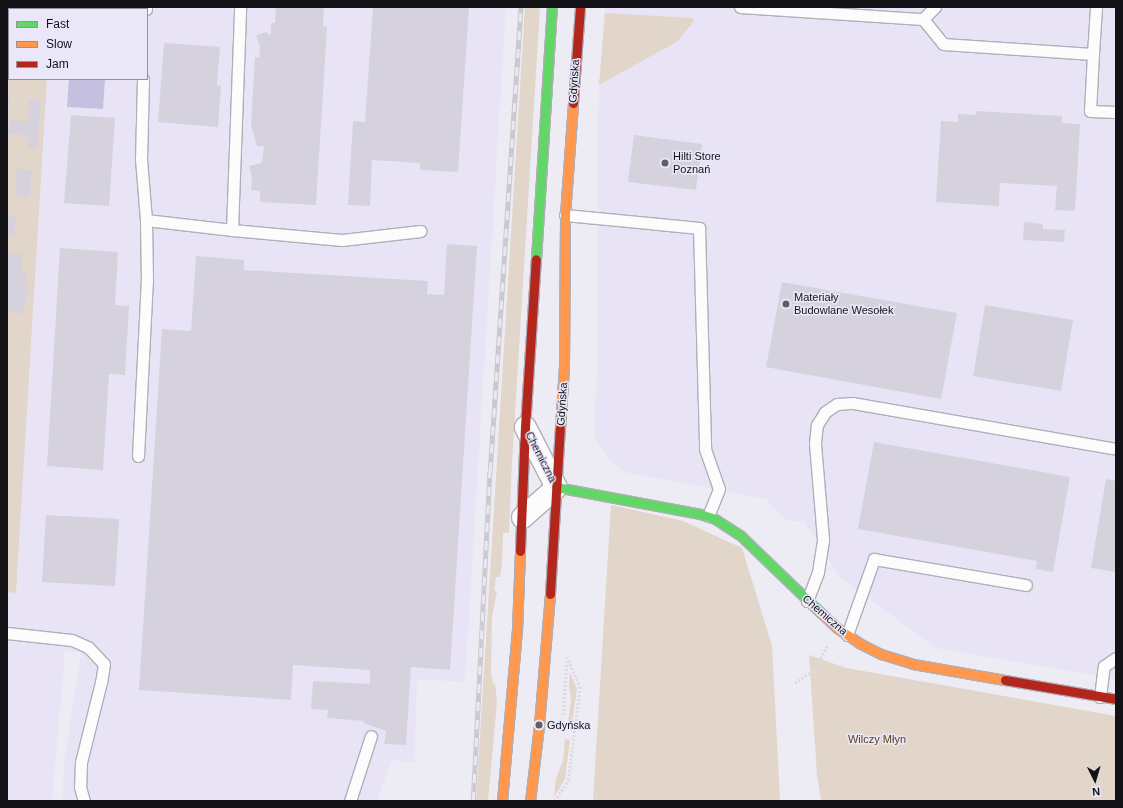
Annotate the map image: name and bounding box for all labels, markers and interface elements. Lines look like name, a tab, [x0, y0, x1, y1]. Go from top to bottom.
legend	[8, 8, 148, 80]
text: Fast	[46, 17, 69, 31]
text: Slow	[46, 37, 72, 51]
text: Jam	[46, 57, 69, 71]
street label: Gdyńska	[566, 59, 582, 103]
place label: Hilti Store Poznań	[673, 150, 721, 176]
marker: Hilti Store Poznań	[660, 158, 670, 168]
place label: Materiały Budowlane Wesołek	[794, 291, 893, 317]
marker: Materiały Budowlane Wesołek	[781, 299, 791, 309]
street label: Gdyńska	[554, 382, 570, 426]
street label: Chemiczna	[523, 429, 559, 485]
street label: Chemiczna	[800, 592, 850, 638]
place label: Gdyńska	[547, 718, 590, 732]
marker: Gdyńska	[534, 720, 544, 730]
park label: Wilczy Młyn	[848, 732, 906, 746]
north arrow	[1075, 760, 1115, 800]
text: N	[1092, 786, 1101, 798]

